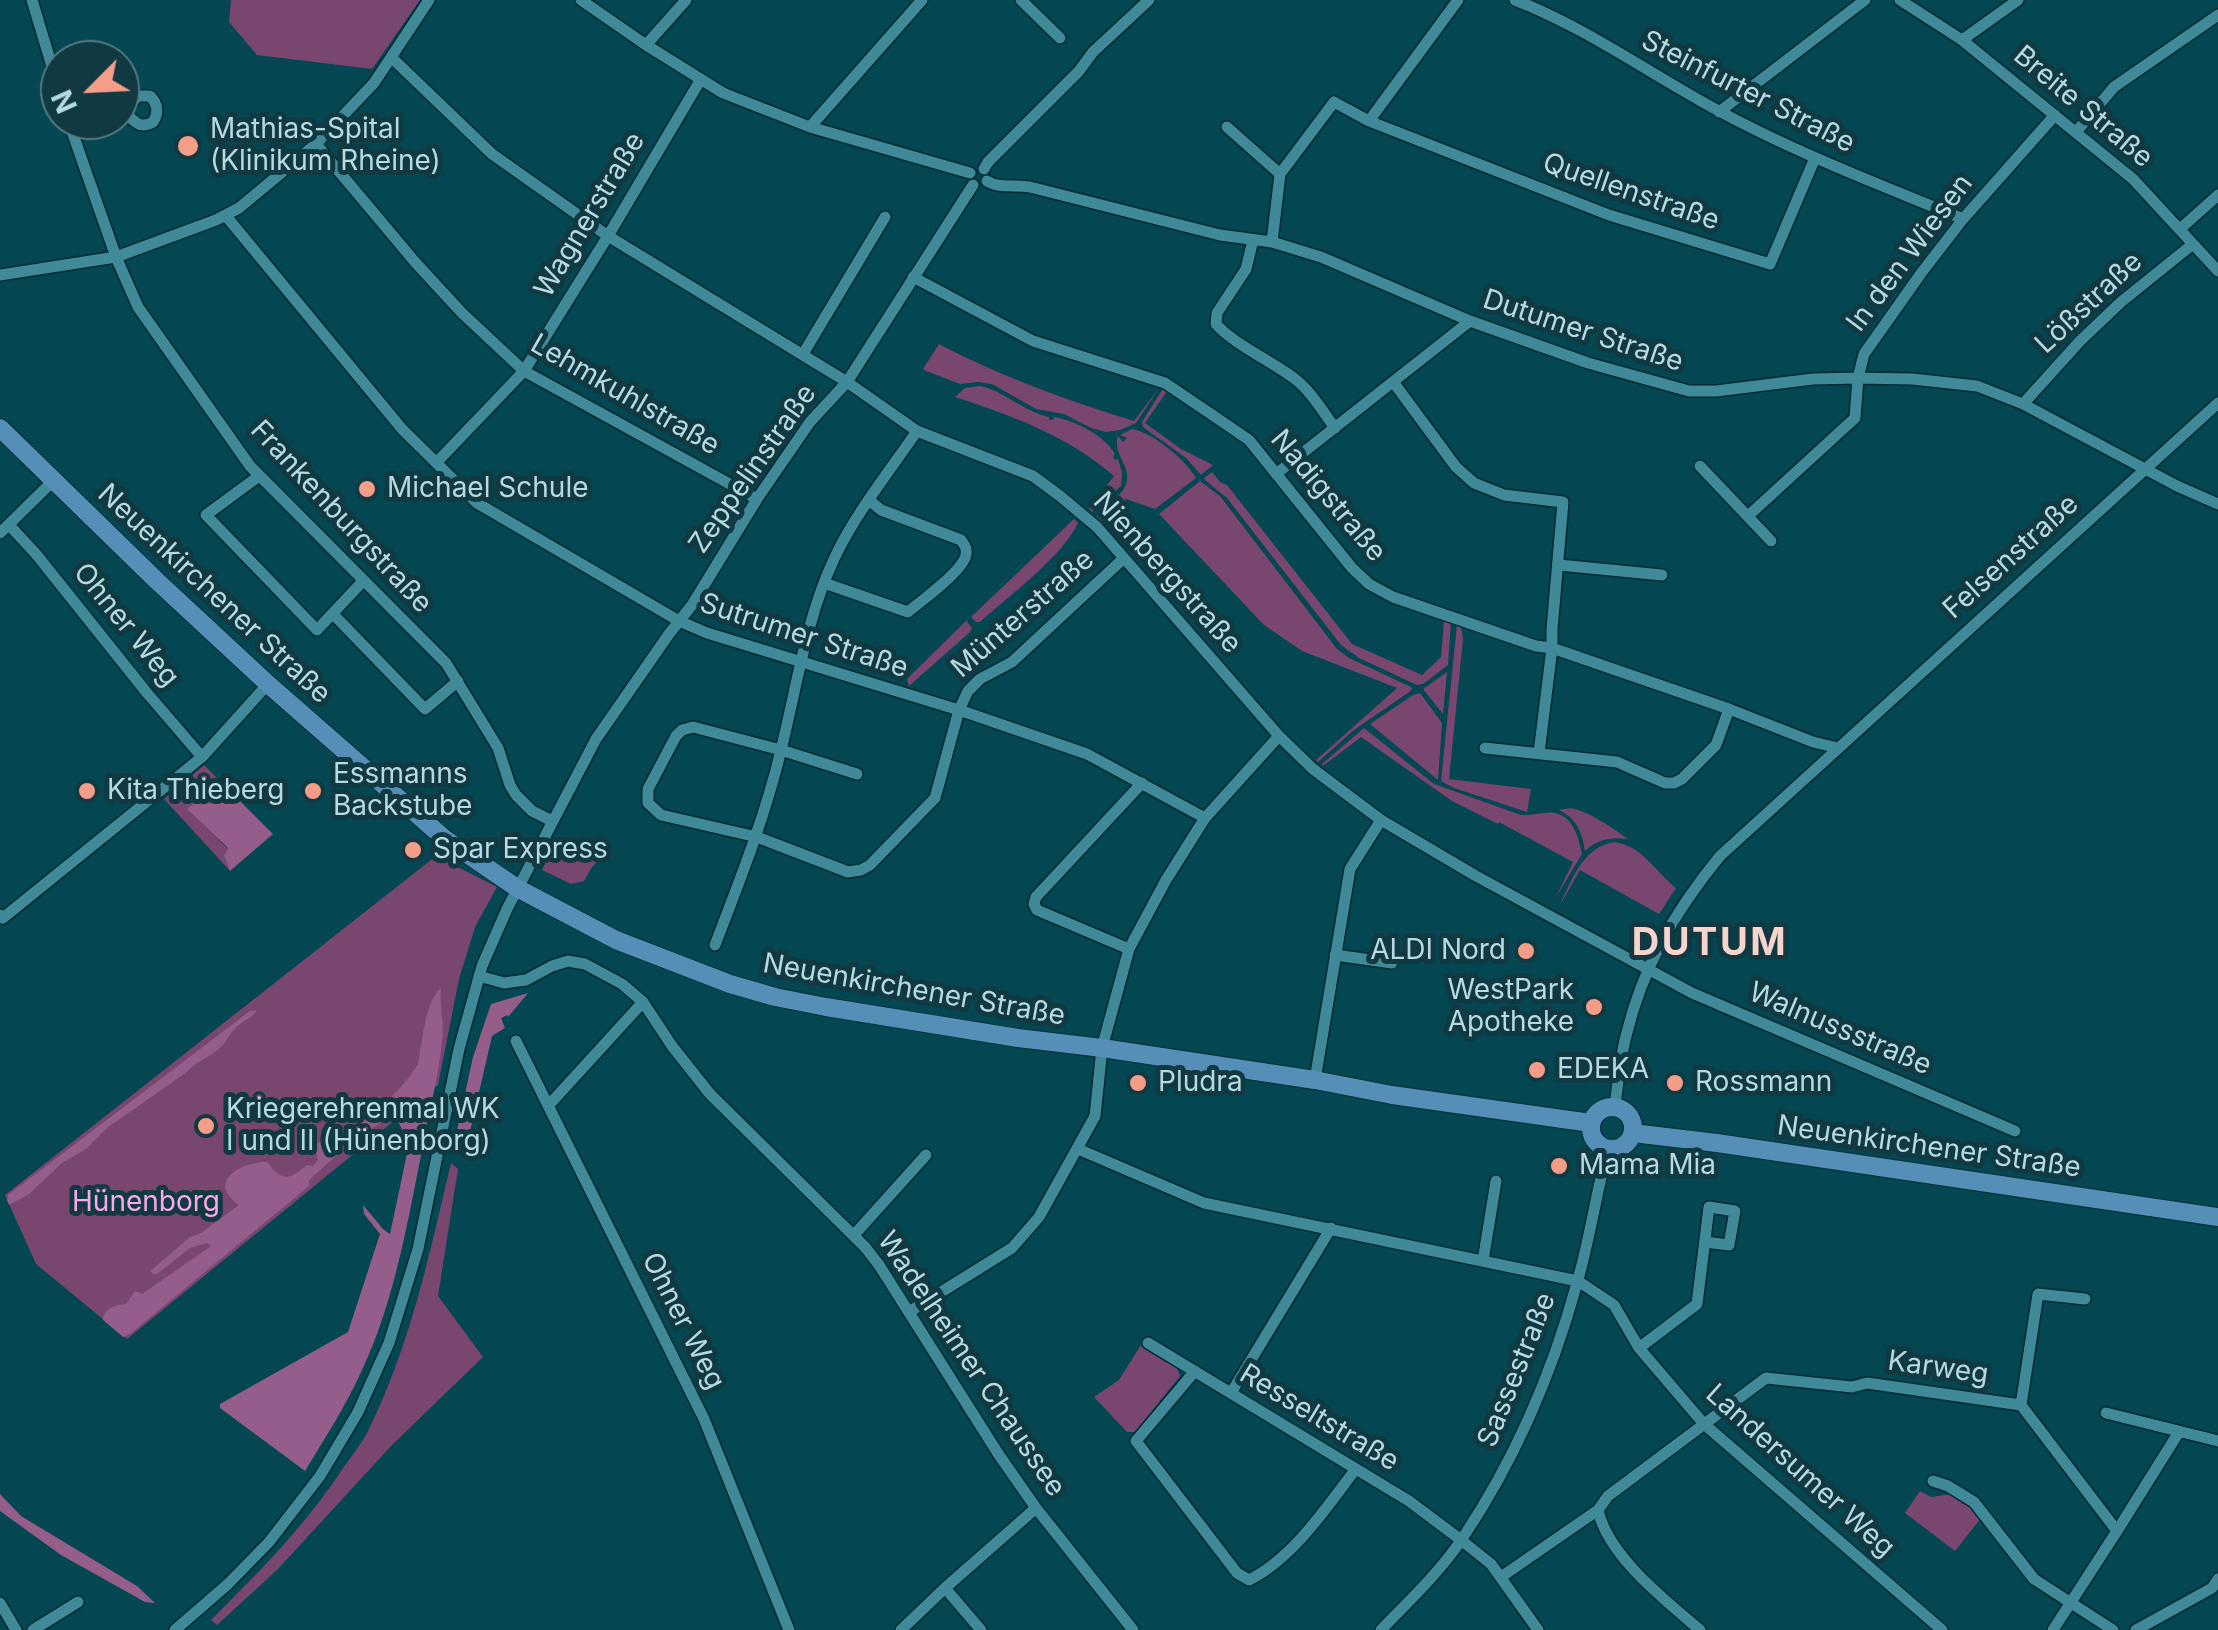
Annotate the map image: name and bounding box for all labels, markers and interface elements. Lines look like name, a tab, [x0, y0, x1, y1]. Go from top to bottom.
street label: Steinfurter Straße	[1636, 24, 1860, 160]
street label: Breite Straße	[2006, 39, 2160, 175]
north arrow	[40, 40, 140, 140]
text: N	[45, 85, 84, 118]
place label: Mathias-Spital (Klinikum Rheine)	[210, 113, 441, 179]
street label: Wagnerstraße	[528, 127, 652, 303]
marker: Mathias-Spital (Klinikum Rheine)	[175, 133, 201, 159]
street label: Quellenstraße	[1538, 146, 1724, 238]
street label: In den Wiesen	[1840, 168, 1980, 338]
street label: Lößstraße	[2029, 245, 2149, 361]
street label: Dutumer Straße	[1479, 283, 1687, 379]
street label: Lehmkuhlstraße	[525, 327, 725, 463]
street label: Zeppelinstraße	[682, 378, 824, 560]
street label: Frankenburgstraße	[243, 414, 439, 620]
street label: Nadigstraße	[1263, 423, 1393, 569]
place label: Michael Schule	[387, 472, 589, 506]
street label: Neuenkirchener Straße	[91, 477, 337, 711]
marker: Michael Schule	[356, 478, 378, 500]
street label: Nienbergstraße	[1086, 485, 1248, 661]
street label: Felsenstraße	[1937, 488, 2085, 626]
street label: Münterstraße	[945, 543, 1101, 685]
street label: Ohner Weg	[66, 557, 186, 693]
street label: Sutrumer Straße	[696, 586, 912, 686]
place label: Essmanns Backstube	[333, 758, 472, 824]
place label: Kita Thieberg	[107, 774, 284, 808]
marker: Kita Thieberg	[76, 780, 98, 802]
marker: Essmanns Backstube	[302, 780, 324, 802]
place label: Spar Express	[433, 833, 608, 867]
marker: Spar Express	[402, 839, 424, 861]
district label: DUTUM	[1632, 921, 1788, 967]
place label: ALDI Nord	[1370, 934, 1506, 968]
marker: ALDI Nord	[1515, 940, 1537, 962]
street label: Neuenkirchener Straße	[760, 947, 1068, 1033]
place label: WestPark Apotheke	[1448, 974, 1574, 1040]
street label: Walnussstraße	[1744, 975, 1936, 1083]
marker: WestPark Apotheke	[1583, 996, 1605, 1018]
place label: EDEKA	[1557, 1053, 1649, 1087]
marker: EDEKA	[1526, 1059, 1548, 1081]
place label: Pludra	[1158, 1066, 1243, 1100]
place label: Rossmann	[1695, 1066, 1832, 1100]
marker: Pludra	[1127, 1072, 1149, 1094]
marker: Rossmann	[1664, 1072, 1686, 1094]
place label: Kriegerehrenmal WK I und II (Hünenborg)	[226, 1093, 500, 1159]
street label: Neuenkirchener Straße	[1775, 1109, 2083, 1185]
marker: Kriegerehrenmal WK I und II (Hünenborg)	[195, 1115, 217, 1137]
place label: Mama Mia	[1579, 1149, 1716, 1183]
marker: Mama Mia	[1548, 1155, 1570, 1177]
park label: Hünenborg	[72, 1186, 220, 1220]
street label: Wadelheimer Chaussee	[870, 1225, 1072, 1503]
street label: Ohner Weg	[634, 1247, 732, 1395]
street label: Sassestraße	[1471, 1288, 1563, 1452]
street label: Karweg	[1886, 1344, 1990, 1392]
street label: Resseltstraße	[1233, 1357, 1405, 1479]
street label: Landersumer Weg	[1699, 1377, 1901, 1565]

